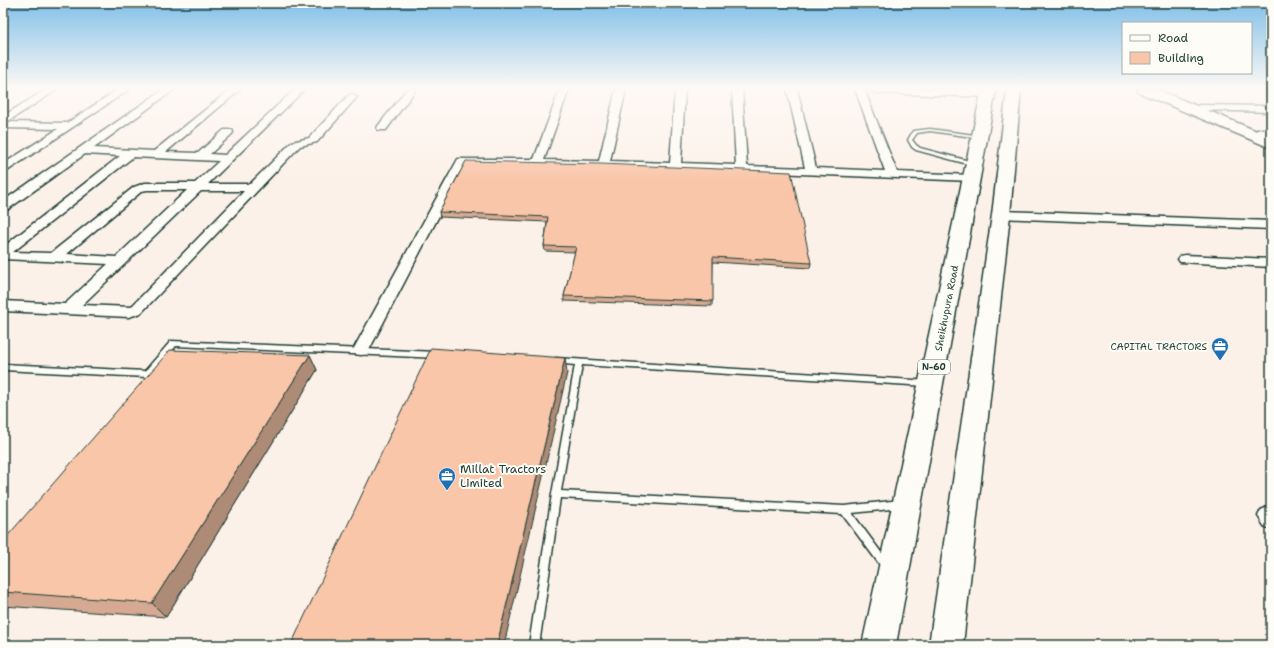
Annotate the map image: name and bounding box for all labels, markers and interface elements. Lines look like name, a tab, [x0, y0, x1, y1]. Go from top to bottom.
legend	[1122, 22, 1252, 74]
text: Road	[1158, 30, 1189, 46]
text: Building	[1158, 50, 1204, 66]
street label: Sheikhupura Road	[932, 263, 961, 352]
office icon: CAPITAL TRACTORS	[1210, 336, 1230, 361]
place label: CAPITAL TRACTORS	[1110, 340, 1207, 353]
road number: N-60	[918, 360, 950, 374]
place label: Millat Tractors Limited	[460, 461, 546, 491]
office icon: Millat Tractors Limited	[437, 466, 457, 491]

